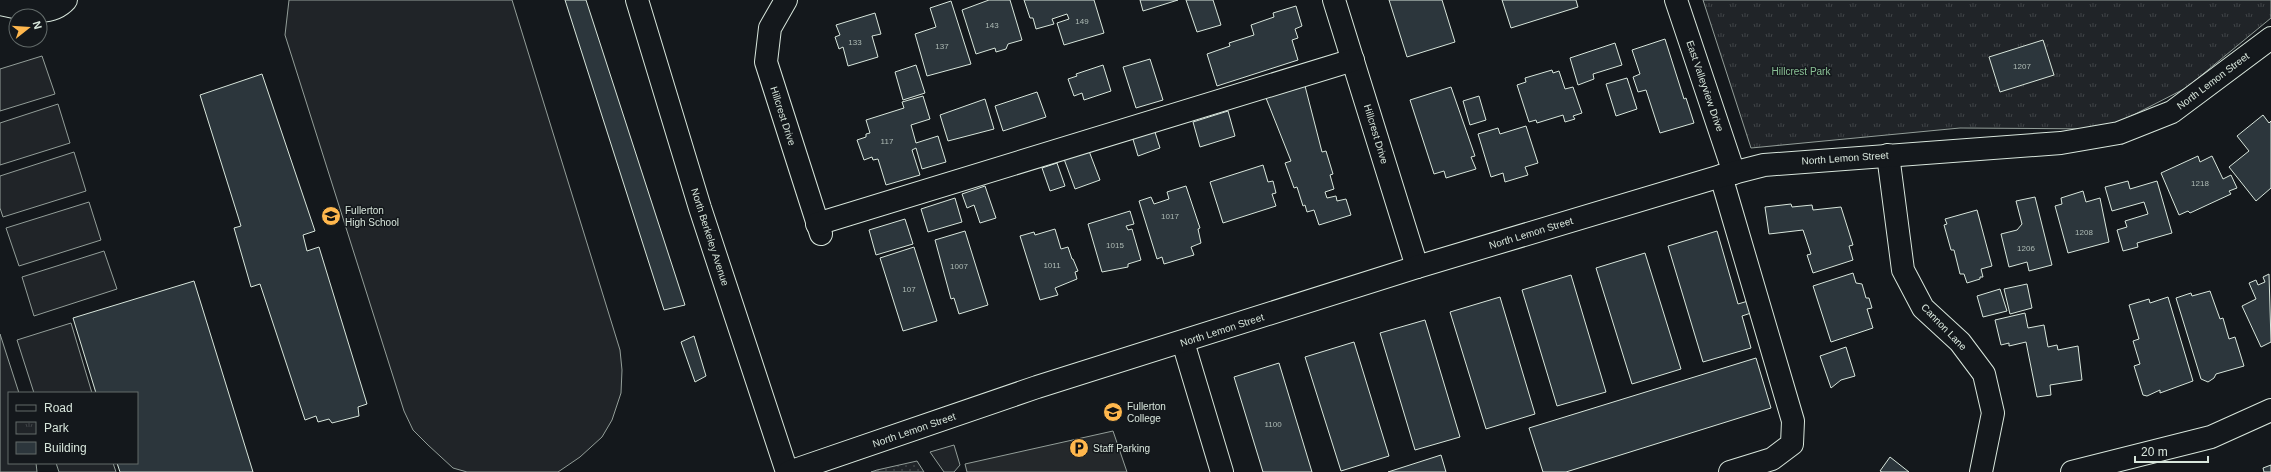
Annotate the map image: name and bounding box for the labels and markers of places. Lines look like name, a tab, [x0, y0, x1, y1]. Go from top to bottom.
school or university icon: Fullerton High School	[320, 205, 342, 227]
place label: Fullerton High School	[345, 205, 399, 228]
school or university icon: Fullerton College	[1102, 401, 1124, 423]
place label: Fullerton College	[1127, 401, 1166, 424]
parking icon: Staff Parking	[1068, 437, 1090, 459]
place label: Staff Parking	[1093, 443, 1150, 454]

